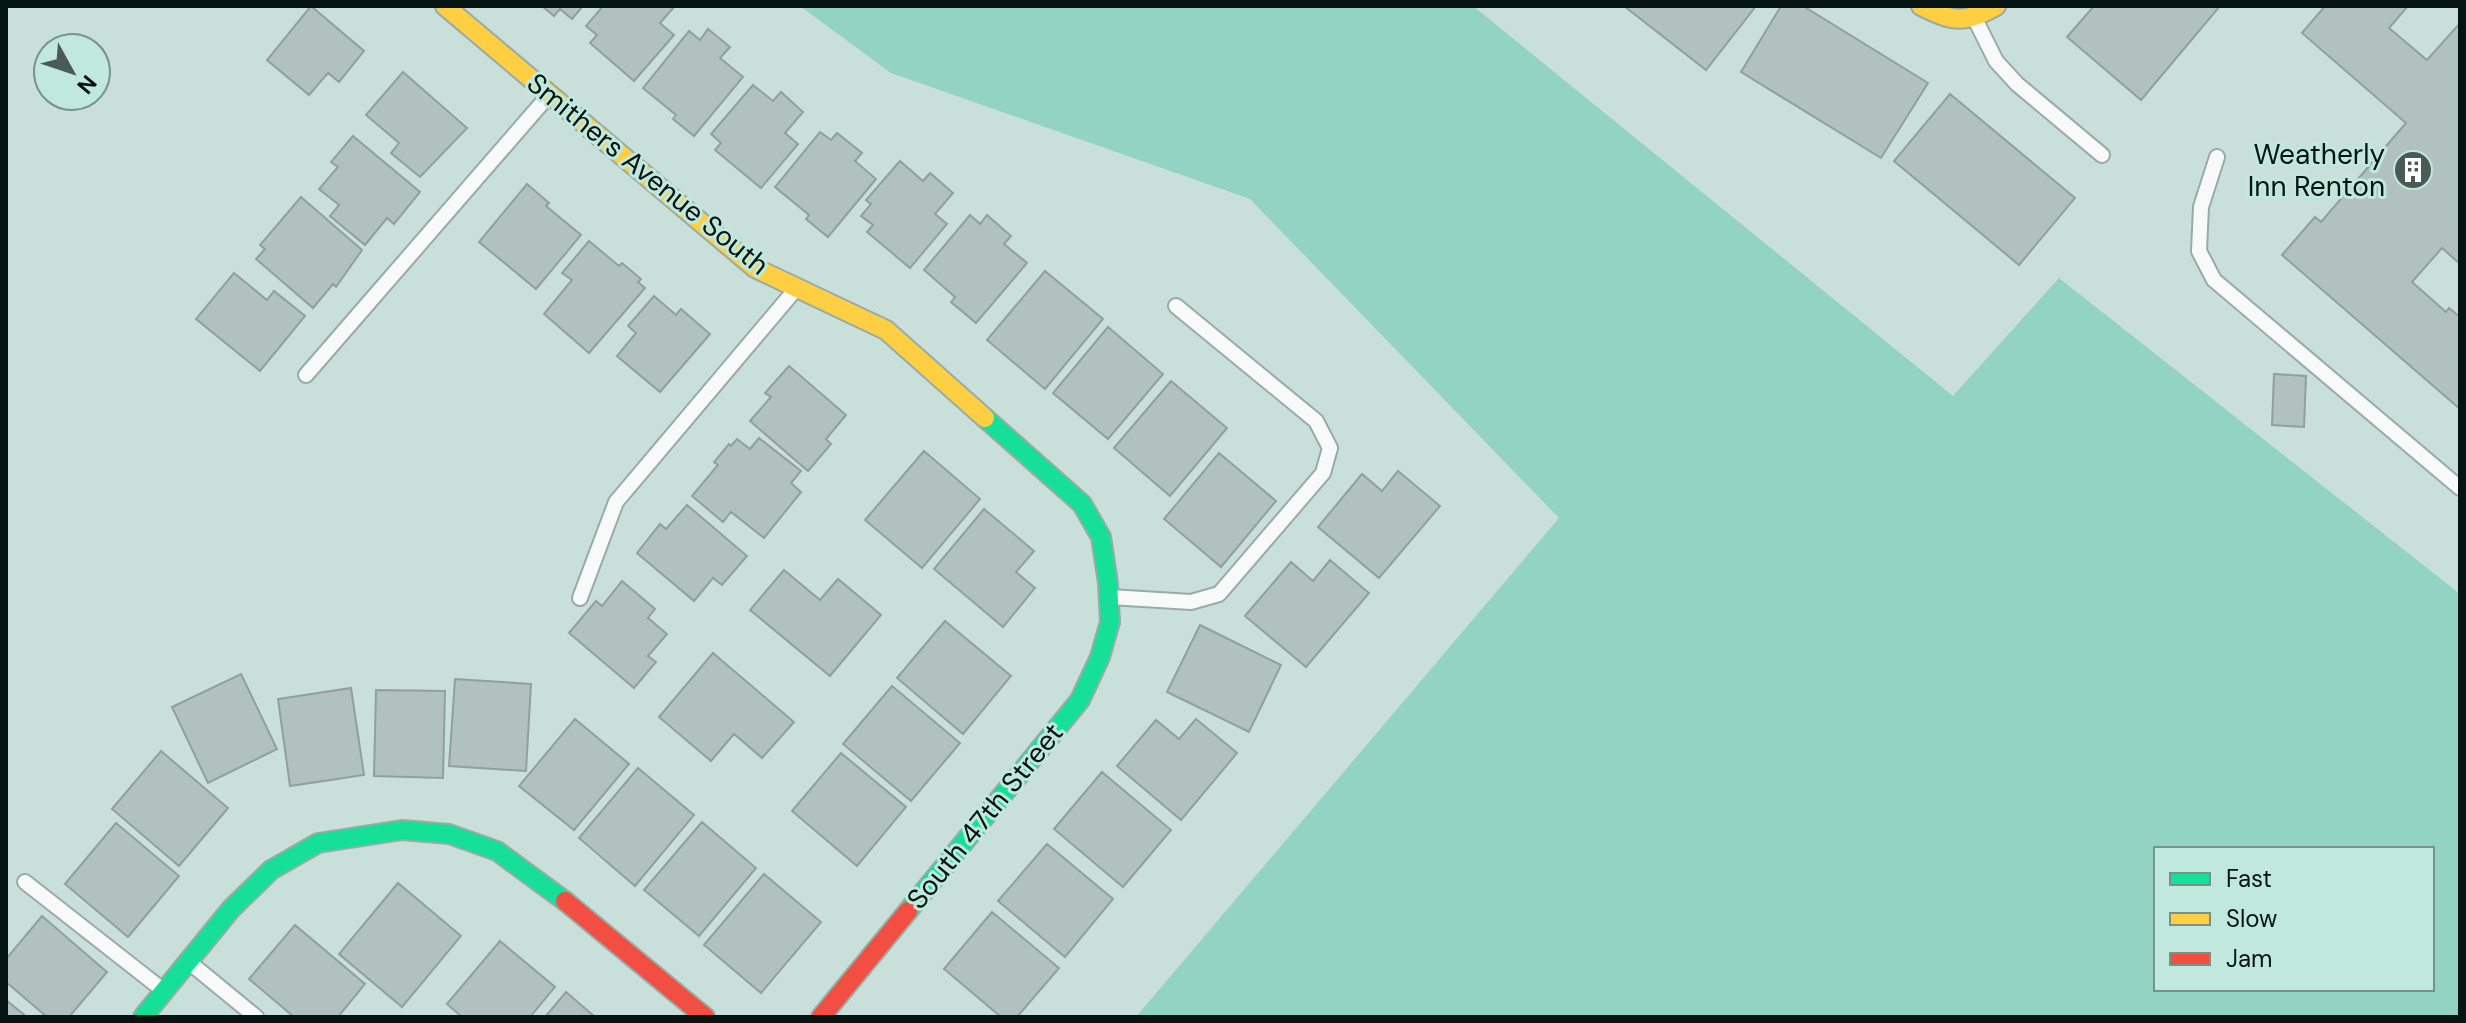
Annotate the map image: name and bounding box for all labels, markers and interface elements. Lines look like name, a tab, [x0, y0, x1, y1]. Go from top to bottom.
north arrow	[32, 32, 112, 112]
street label: Smithers Avenue South	[519, 65, 777, 283]
text: N	[71, 69, 103, 100]
place label: Weatherly Inn Renton	[2248, 136, 2385, 205]
building icon: Weatherly Inn Renton	[2392, 149, 2434, 191]
street label: South 47th Street	[898, 715, 1072, 917]
legend	[2154, 847, 2434, 991]
text: Fast	[2226, 863, 2272, 894]
text: Slow	[2226, 903, 2277, 934]
text: Jam	[2226, 943, 2272, 974]

